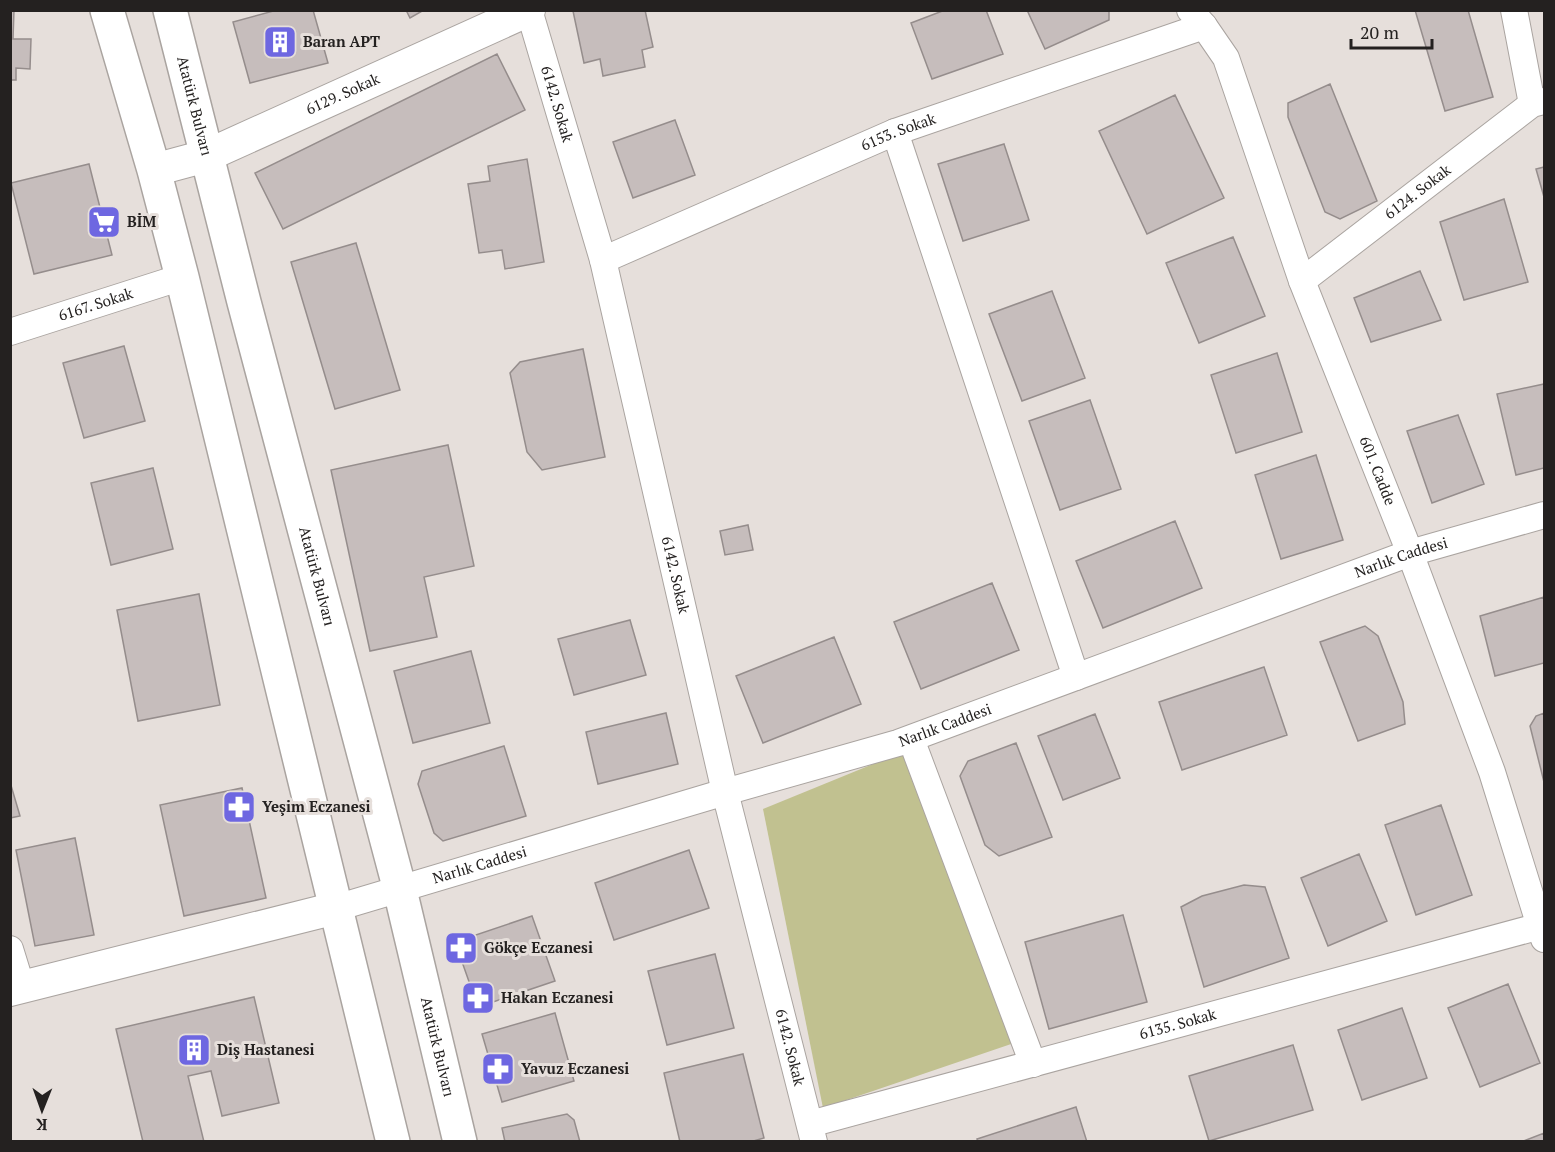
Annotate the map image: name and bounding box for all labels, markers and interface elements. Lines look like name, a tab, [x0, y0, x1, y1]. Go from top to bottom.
scale bar	[1351, 12, 1432, 50]
text: 20 m	[1360, 20, 1400, 44]
building icon: Baran APT	[262, 24, 298, 60]
place label: Baran APT	[303, 31, 380, 51]
street label: Atatürk Bulvarı	[173, 54, 218, 158]
street label: 6142. Sokak	[537, 63, 579, 144]
street label: 6129. Sokak	[302, 68, 383, 119]
street label: 6153. Sokak	[857, 108, 938, 155]
street label: 6124. Sokak	[1380, 159, 1455, 223]
supermarket icon: BİM	[86, 204, 122, 240]
place label: BİM	[127, 211, 156, 231]
street label: 6167. Sokak	[56, 282, 135, 325]
street label: 601. Cadde	[1356, 433, 1401, 508]
street label: Atatürk Bulvarı	[295, 524, 340, 628]
street label: Narlık Caddesi	[1351, 532, 1450, 582]
street label: 6142. Sokak	[658, 534, 695, 616]
street label: Narlık Caddesi	[896, 698, 994, 751]
pharmacy icon: Yeşim Eczanesi	[221, 789, 257, 825]
place label: Yeşim Eczanesi	[262, 796, 371, 816]
street label: Narlık Caddesi	[430, 841, 529, 888]
pharmacy icon: Gökçe Eczanesi	[443, 930, 479, 966]
place label: Gökçe Eczanesi	[484, 937, 593, 957]
pharmacy icon: Hakan Eczanesi	[460, 980, 496, 1016]
place label: Hakan Eczanesi	[501, 987, 613, 1007]
street label: Atatürk Bulvarı	[417, 995, 460, 1099]
street label: 6135. Sokak	[1137, 1003, 1218, 1043]
street label: 6142. Sokak	[772, 1007, 810, 1088]
building icon: Diş Hastanesi	[176, 1032, 212, 1068]
place label: Diş Hastanesi	[217, 1039, 315, 1059]
pharmacy icon: Yavuz Eczanesi	[480, 1051, 516, 1087]
place label: Yavuz Eczanesi	[521, 1058, 629, 1078]
north arrow	[12, 1080, 72, 1140]
text: K	[35, 1114, 48, 1136]

